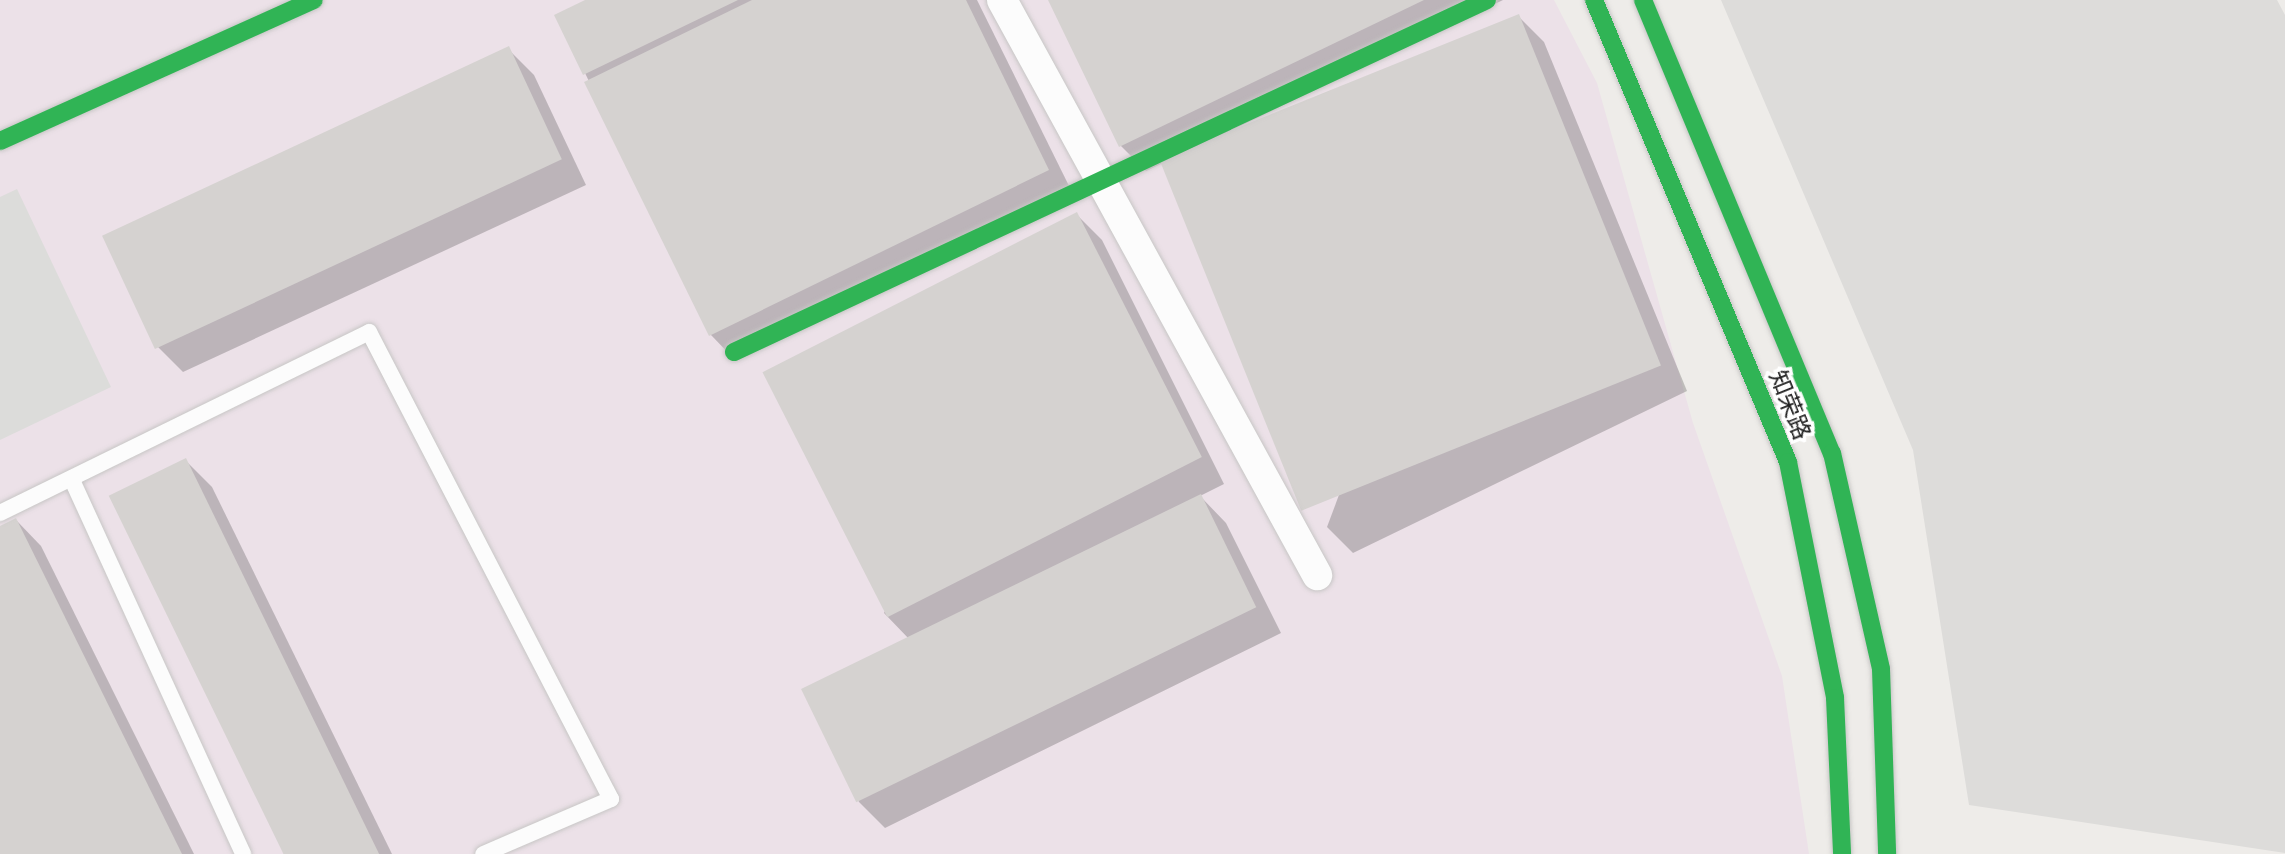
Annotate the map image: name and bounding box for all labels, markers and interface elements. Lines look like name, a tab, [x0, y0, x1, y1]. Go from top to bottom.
street label: 知荣路	[1763, 366, 1817, 444]

